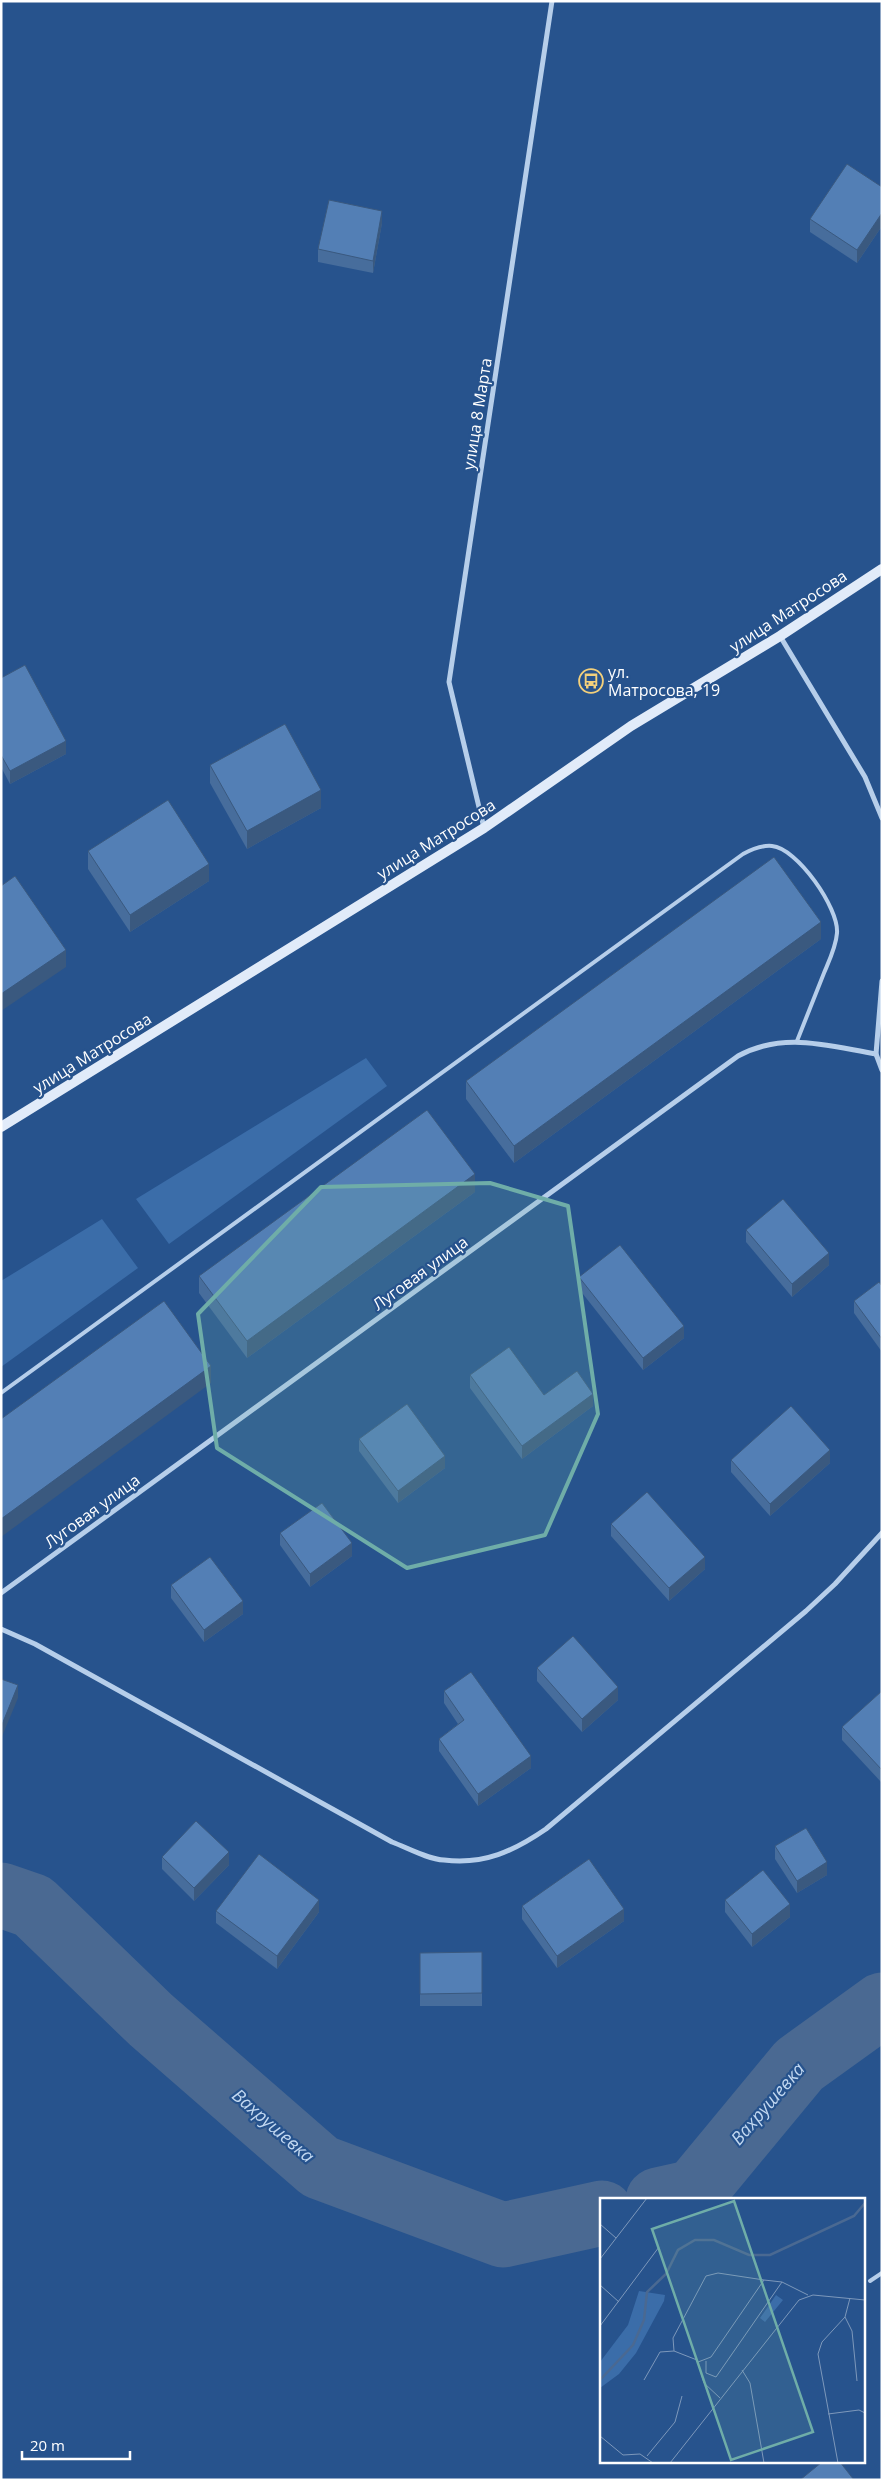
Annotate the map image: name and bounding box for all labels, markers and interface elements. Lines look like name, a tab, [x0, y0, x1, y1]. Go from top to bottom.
street label: улица 8 Марта	[457, 356, 497, 472]
street label: улица Матросова	[725, 565, 851, 657]
place label: ул. Матросова, 19	[608, 661, 720, 701]
bus stop icon: ул. Матросова, 19	[578, 668, 604, 694]
street label: улица Матросова	[373, 794, 499, 884]
street label: улица Матросова	[29, 1008, 155, 1098]
street label: Луговая улица	[368, 1231, 472, 1315]
street label: Луговая улица	[40, 1469, 144, 1553]
water label: Вахрушевка	[725, 2057, 810, 2149]
water label: Вахрушевка	[228, 2083, 320, 2168]
inset map	[600, 2198, 866, 2464]
scale bar	[22, 2428, 130, 2460]
text: 20 m	[30, 2435, 65, 2455]

